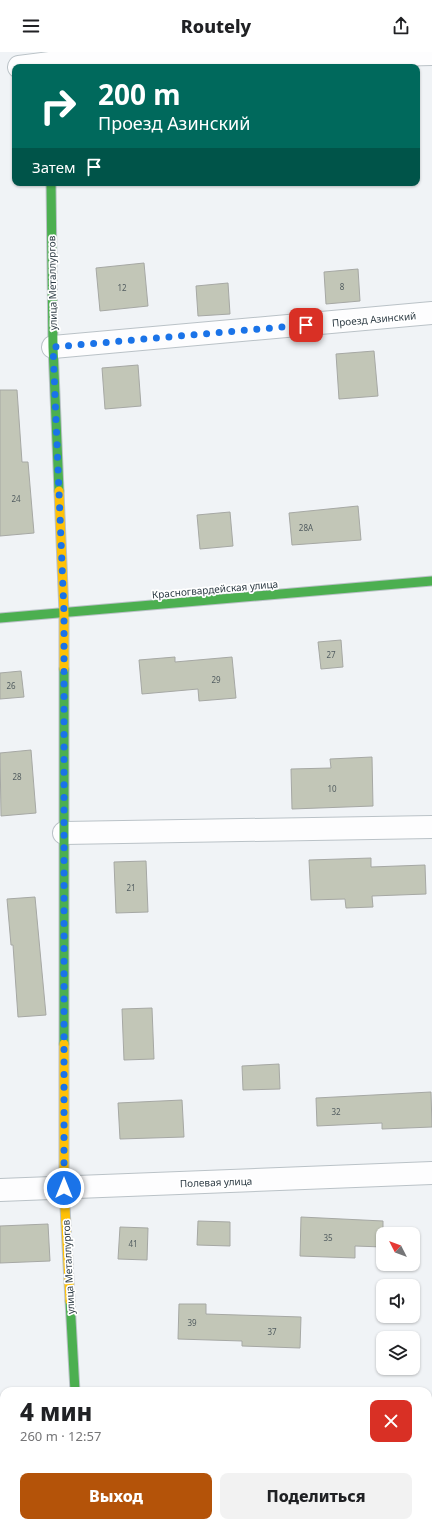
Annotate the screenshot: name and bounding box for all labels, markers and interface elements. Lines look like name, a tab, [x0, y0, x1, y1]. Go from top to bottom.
text: Routely	[181, 14, 251, 38]
icon: menu	[20, 15, 42, 37]
icon: share	[390, 15, 412, 37]
text: 200 m	[98, 75, 181, 113]
icon: right	[32, 80, 84, 132]
text: Проезд Азинский	[98, 111, 250, 135]
icon: arrive	[83, 156, 105, 178]
text: Затем	[32, 157, 75, 177]
street label: улица Металлургов	[44, 235, 60, 330]
house number: 8	[340, 281, 345, 292]
house number: 12	[117, 282, 127, 293]
pin	[289, 308, 323, 342]
street label: Проезд Азинский	[331, 308, 417, 330]
icon: arrive	[295, 314, 317, 336]
house number: 24	[11, 493, 21, 504]
house number: 28А	[299, 522, 314, 533]
street label: Красногвардейская улица	[151, 577, 279, 601]
house number: 27	[326, 649, 336, 660]
house number: 29	[211, 674, 221, 685]
house number: 26	[6, 680, 16, 691]
house number: 28	[12, 771, 22, 782]
house number: 10	[327, 783, 337, 794]
house number: 21	[126, 882, 136, 893]
house number: 32	[331, 1106, 341, 1117]
position arrow	[43, 1167, 85, 1209]
street label: Полевая улица	[179, 1174, 253, 1190]
street label: улица Металлургов	[59, 1219, 77, 1315]
north arrow	[376, 1227, 420, 1271]
map controls	[376, 1227, 420, 1375]
house number: 35	[323, 1232, 333, 1243]
house number: 41	[128, 1238, 138, 1249]
button: sound	[376, 1279, 420, 1323]
house number: 39	[187, 1317, 197, 1328]
house number: 37	[267, 1326, 277, 1337]
button: layers	[376, 1331, 420, 1375]
text: 4 мин	[20, 1395, 92, 1428]
button: close	[370, 1400, 412, 1442]
text: 260 m · 12:57	[20, 1427, 101, 1445]
button: Выход	[20, 1473, 212, 1519]
button: Поделиться	[220, 1473, 412, 1519]

